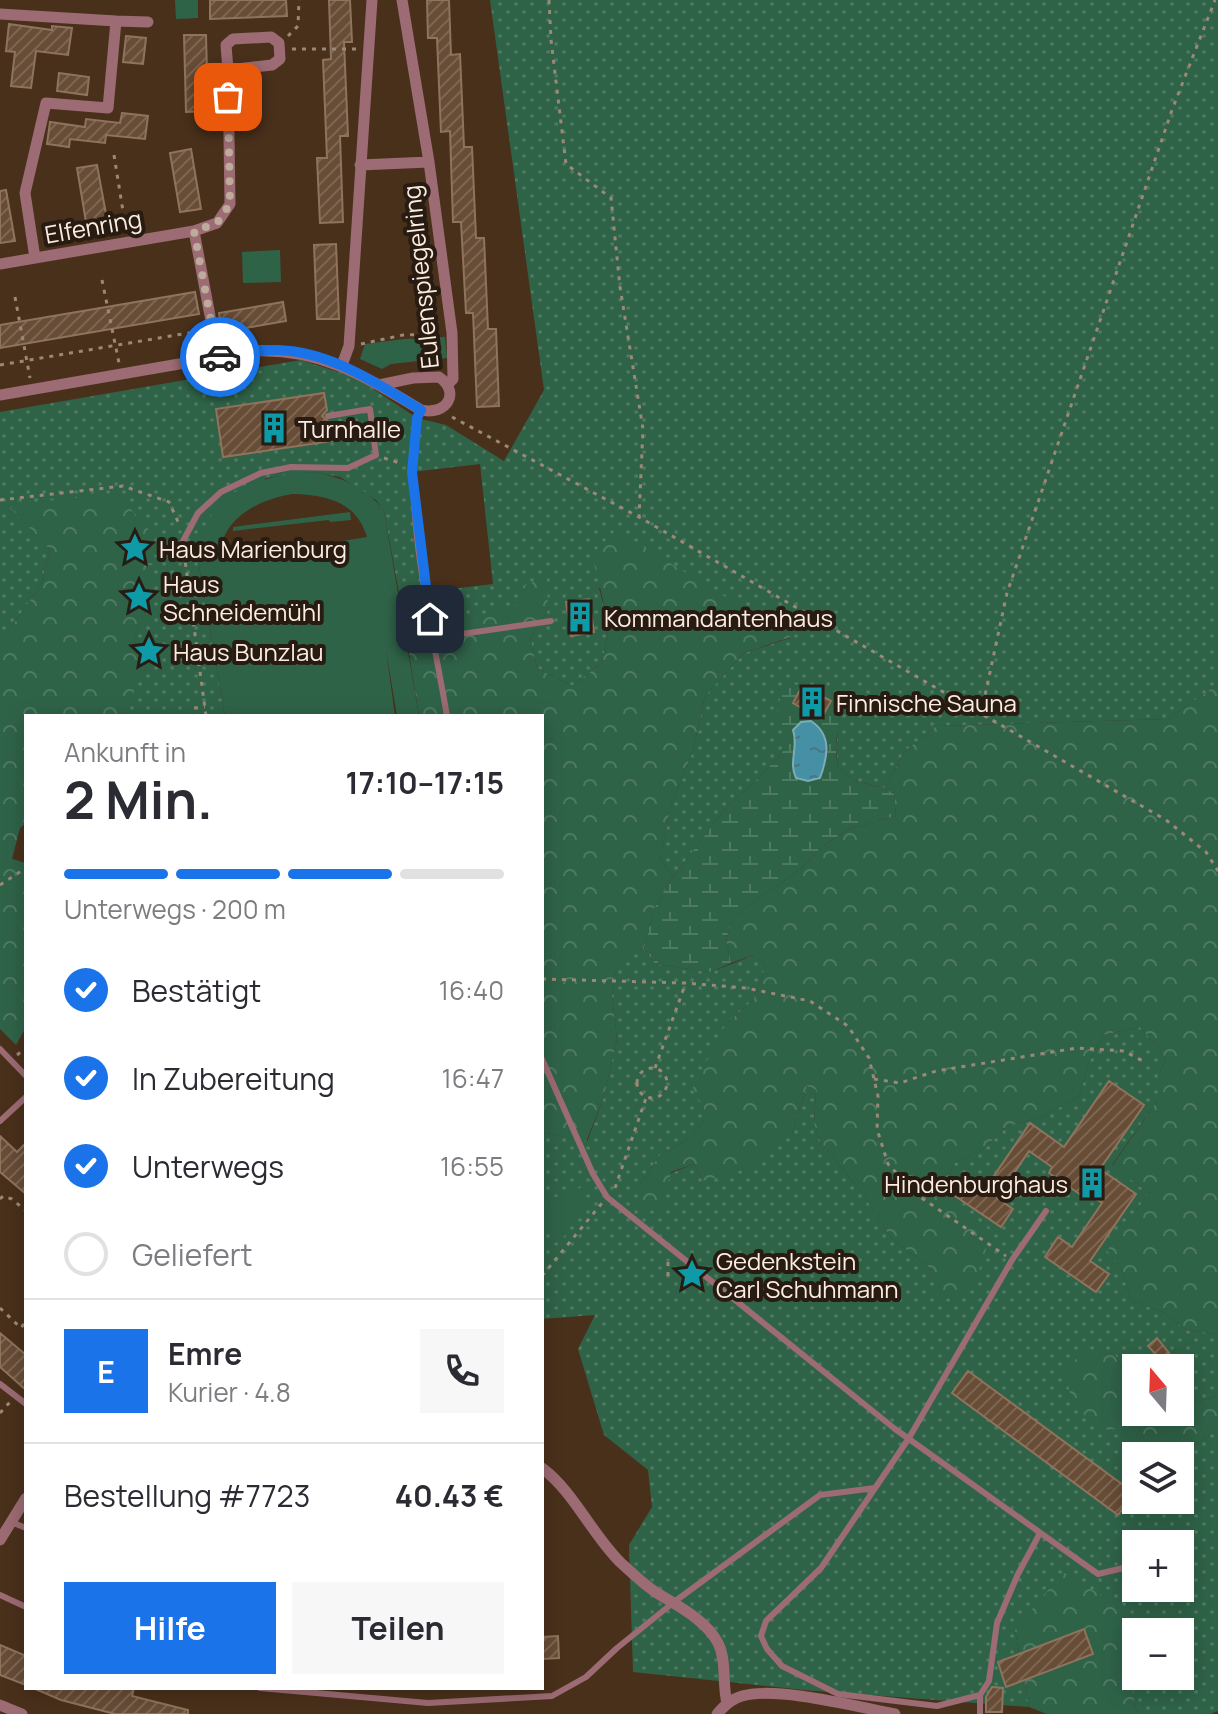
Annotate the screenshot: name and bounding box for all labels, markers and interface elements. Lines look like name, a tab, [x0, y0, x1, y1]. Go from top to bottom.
pin	[194, 63, 262, 131]
icon: bag	[206, 75, 250, 119]
street label: Eulenspiegelring	[394, 184, 446, 370]
street label: Elfenring	[42, 201, 144, 251]
courier	[180, 317, 260, 397]
icon: car	[198, 335, 242, 379]
building icon: Turnhalle	[257, 411, 291, 445]
place label: Turnhalle	[298, 412, 401, 445]
place icon: Haus Marienburg	[118, 531, 152, 565]
place label: Haus Marienburg	[159, 532, 347, 565]
place label: Haus Schneidemühl	[163, 567, 322, 628]
place icon: Haus Schneidemühl	[122, 580, 156, 614]
pin	[396, 585, 464, 653]
icon: home	[408, 597, 452, 641]
building icon: Kommandantenhaus	[563, 600, 597, 634]
place label: Kommandantenhaus	[604, 601, 833, 634]
place icon: Haus Bunzlau	[132, 634, 166, 668]
place label: Haus Bunzlau	[173, 635, 324, 668]
building icon: Finnische Sauna	[795, 685, 829, 719]
place label: Finnische Sauna	[836, 686, 1017, 719]
text: Ankunft in	[64, 734, 186, 770]
text: 17:10–17:15	[346, 762, 504, 803]
text: 2 Min.	[64, 764, 213, 835]
text: Unterwegs · 200 m	[64, 891, 286, 927]
icon: check	[64, 968, 108, 1012]
text: Bestätigt	[132, 970, 261, 1011]
text: 16:40	[439, 972, 504, 1008]
icon: check	[64, 1056, 108, 1100]
text: In Zubereitung	[132, 1058, 335, 1099]
text: 16:47	[442, 1060, 504, 1096]
icon: check	[64, 1144, 108, 1188]
text: Unterwegs	[132, 1146, 284, 1187]
text: 16:55	[440, 1148, 504, 1184]
building icon: Hindenburghaus	[1075, 1166, 1109, 1200]
place label: Hindenburghaus	[884, 1167, 1068, 1200]
text: Geliefert	[132, 1234, 253, 1275]
place label: Gedenkstein Carl Schuhmann	[716, 1244, 899, 1305]
place icon: Gedenkstein Carl Schuhmann	[675, 1257, 709, 1291]
button: phone	[420, 1329, 504, 1413]
text: Emre	[168, 1333, 242, 1374]
text: E	[97, 1351, 115, 1392]
north arrow	[1122, 1354, 1194, 1426]
map controls	[1122, 1354, 1194, 1690]
text: Kurier · 4.8	[168, 1374, 291, 1410]
button: layers	[1122, 1442, 1194, 1514]
text: Bestellung #7723	[64, 1475, 310, 1516]
text: 40.43 €	[395, 1475, 504, 1516]
button: +	[1122, 1530, 1194, 1602]
button: Hilfe	[64, 1582, 276, 1674]
button: Teilen	[292, 1582, 504, 1674]
button: −	[1122, 1618, 1194, 1690]

